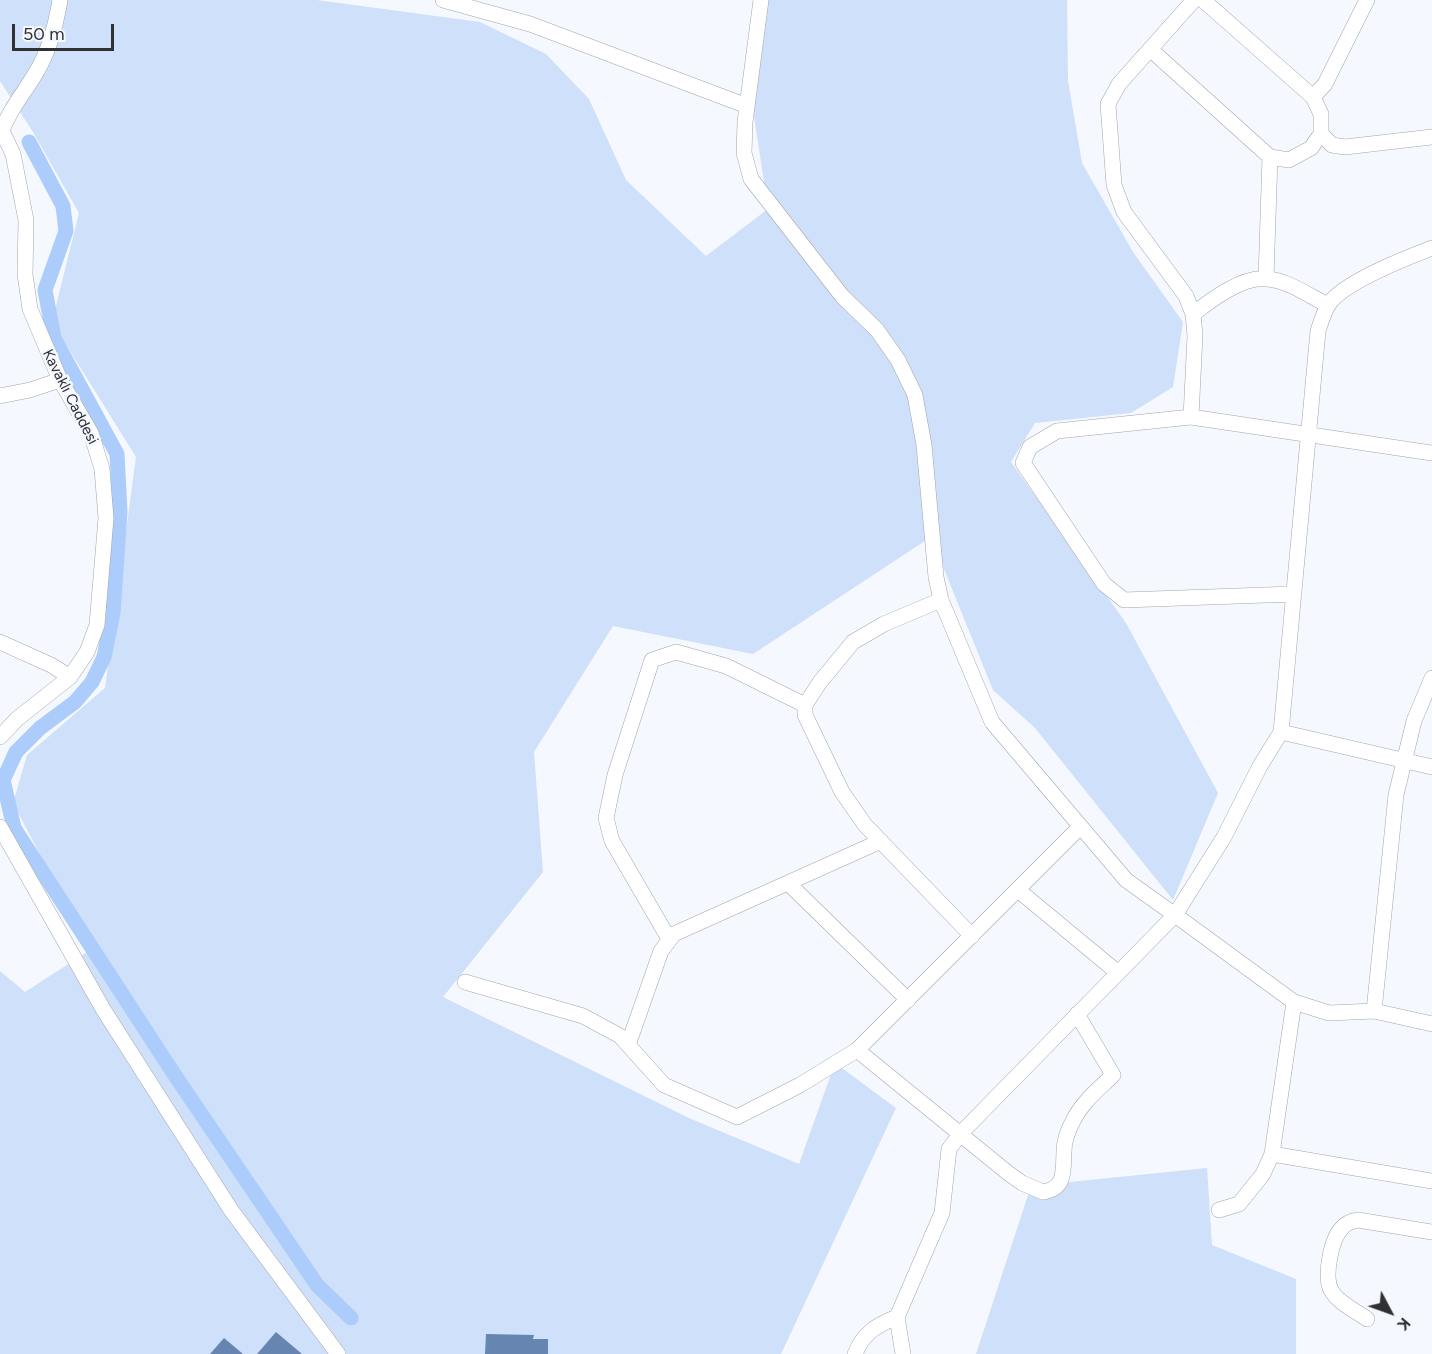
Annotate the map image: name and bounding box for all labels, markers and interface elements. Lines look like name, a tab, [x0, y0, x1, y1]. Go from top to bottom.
scale bar	[15, 12, 117, 50]
text: 50 m	[23, 23, 65, 45]
street label: Kavaklı Caddesi	[38, 346, 102, 448]
north arrow	[1360, 1282, 1420, 1342]
text: K	[1393, 1314, 1415, 1334]

